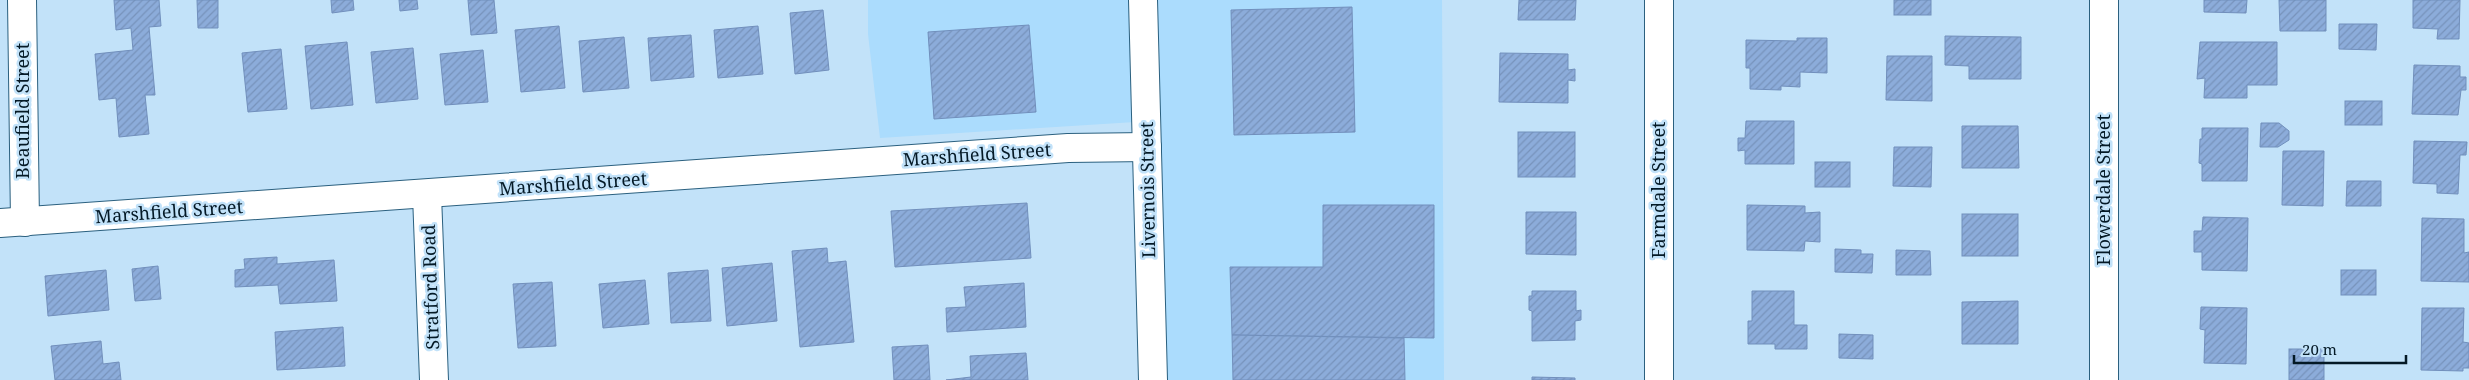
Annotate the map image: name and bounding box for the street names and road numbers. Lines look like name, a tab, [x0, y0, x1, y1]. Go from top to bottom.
street label: Beaufield Street	[10, 43, 34, 179]
street label: Flowerdale Street	[2091, 114, 2115, 266]
street label: Livernois Street	[1134, 122, 1160, 258]
street label: Farmdale Street	[1646, 122, 1670, 258]
street label: Marshfield Street	[902, 137, 1052, 171]
street label: Marshfield Street	[498, 166, 648, 200]
street label: Marshfield Street	[94, 194, 244, 228]
street label: Stratford Road	[416, 224, 444, 350]

